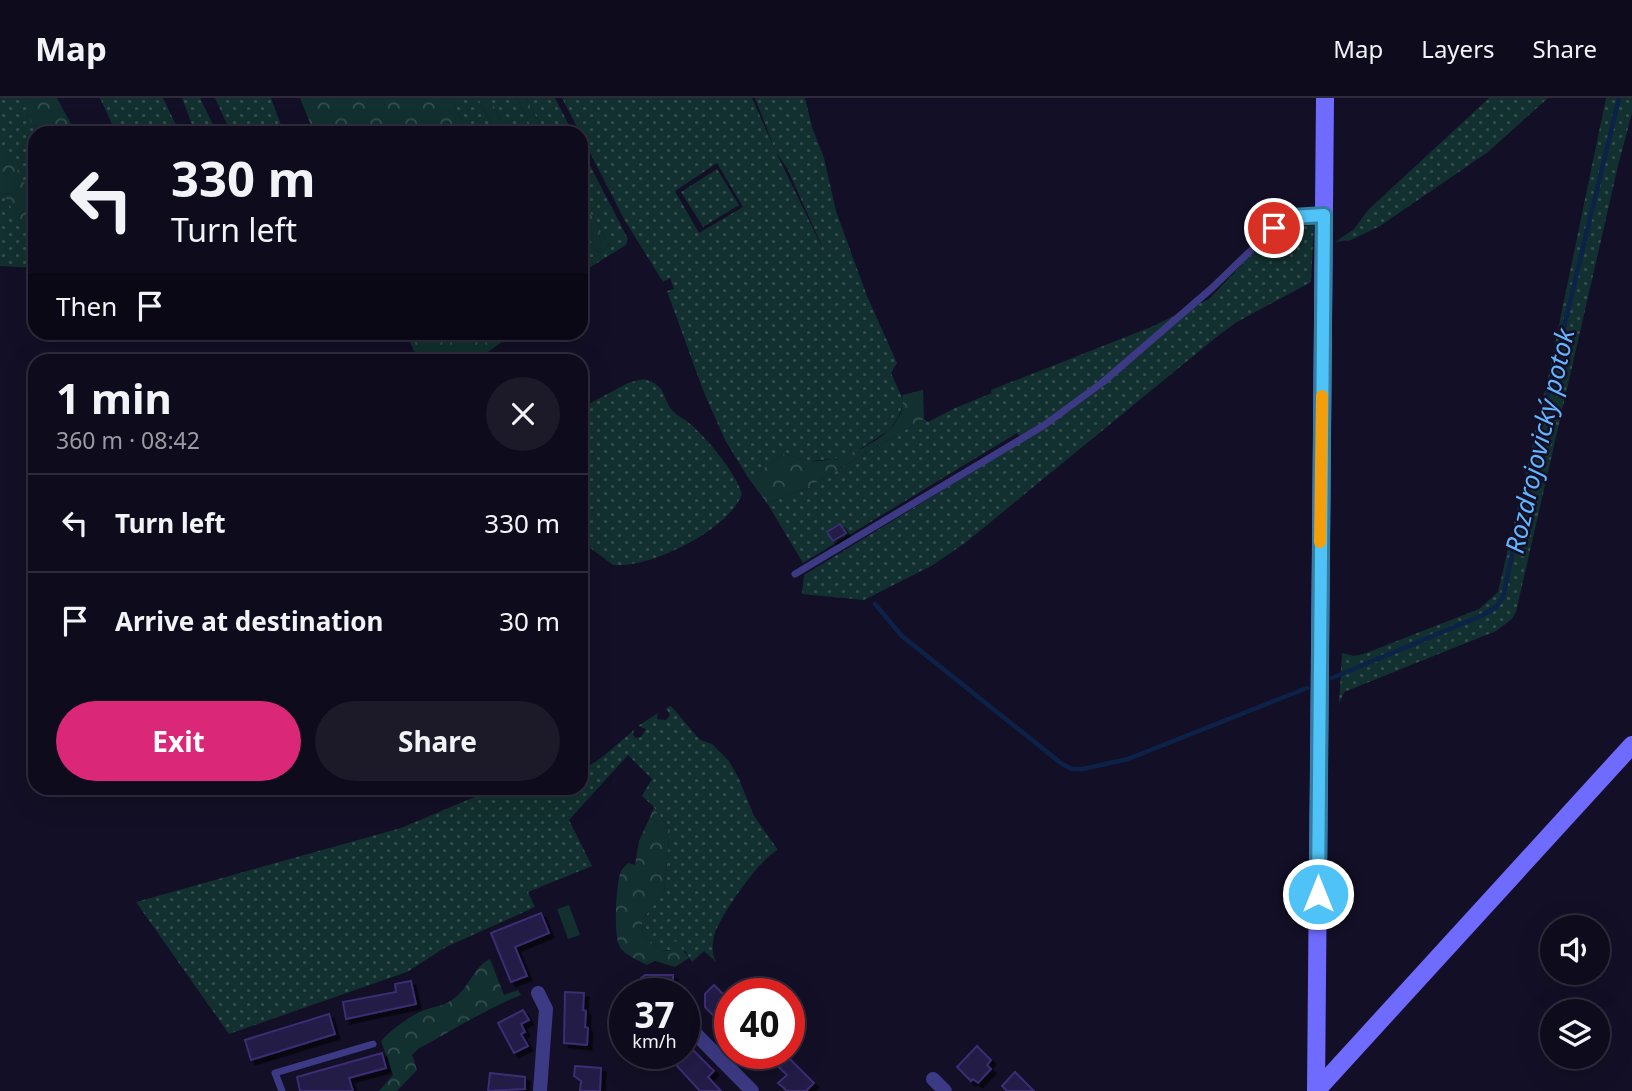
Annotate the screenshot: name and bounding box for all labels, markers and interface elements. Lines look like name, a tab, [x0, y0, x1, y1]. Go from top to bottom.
text: Map	[35, 26, 107, 71]
text: Map	[1333, 32, 1383, 65]
text: Layers	[1421, 32, 1495, 65]
text: Share	[1533, 32, 1597, 65]
text: 330 m	[171, 145, 316, 211]
icon: left	[56, 154, 147, 245]
pin	[1244, 198, 1304, 258]
text: Turn left	[171, 208, 297, 251]
icon: arrive	[1255, 209, 1293, 247]
icon: arrive	[131, 287, 169, 325]
text: Then	[56, 288, 117, 324]
water label: Rozdrojovický potok	[1496, 324, 1583, 557]
text: 1 min	[56, 369, 172, 426]
button: close	[486, 377, 560, 451]
text: 360 m · 08:42	[56, 424, 200, 456]
icon: left	[56, 504, 94, 542]
text: Turn left	[115, 505, 226, 541]
text: 330 m	[484, 505, 560, 541]
icon: arrive	[56, 602, 94, 640]
text: Arrive at destination	[115, 603, 384, 639]
text: 30 m	[499, 603, 560, 639]
button: Exit	[56, 701, 301, 781]
button: Share	[315, 701, 560, 781]
position arrow	[1281, 857, 1355, 931]
map controls	[1540, 915, 1610, 1069]
button: sound	[1540, 915, 1610, 985]
speed limit sign: 40	[714, 978, 805, 1069]
text: 37	[634, 991, 675, 1038]
button: layers	[1540, 999, 1610, 1069]
text: km/h	[632, 1029, 677, 1053]

